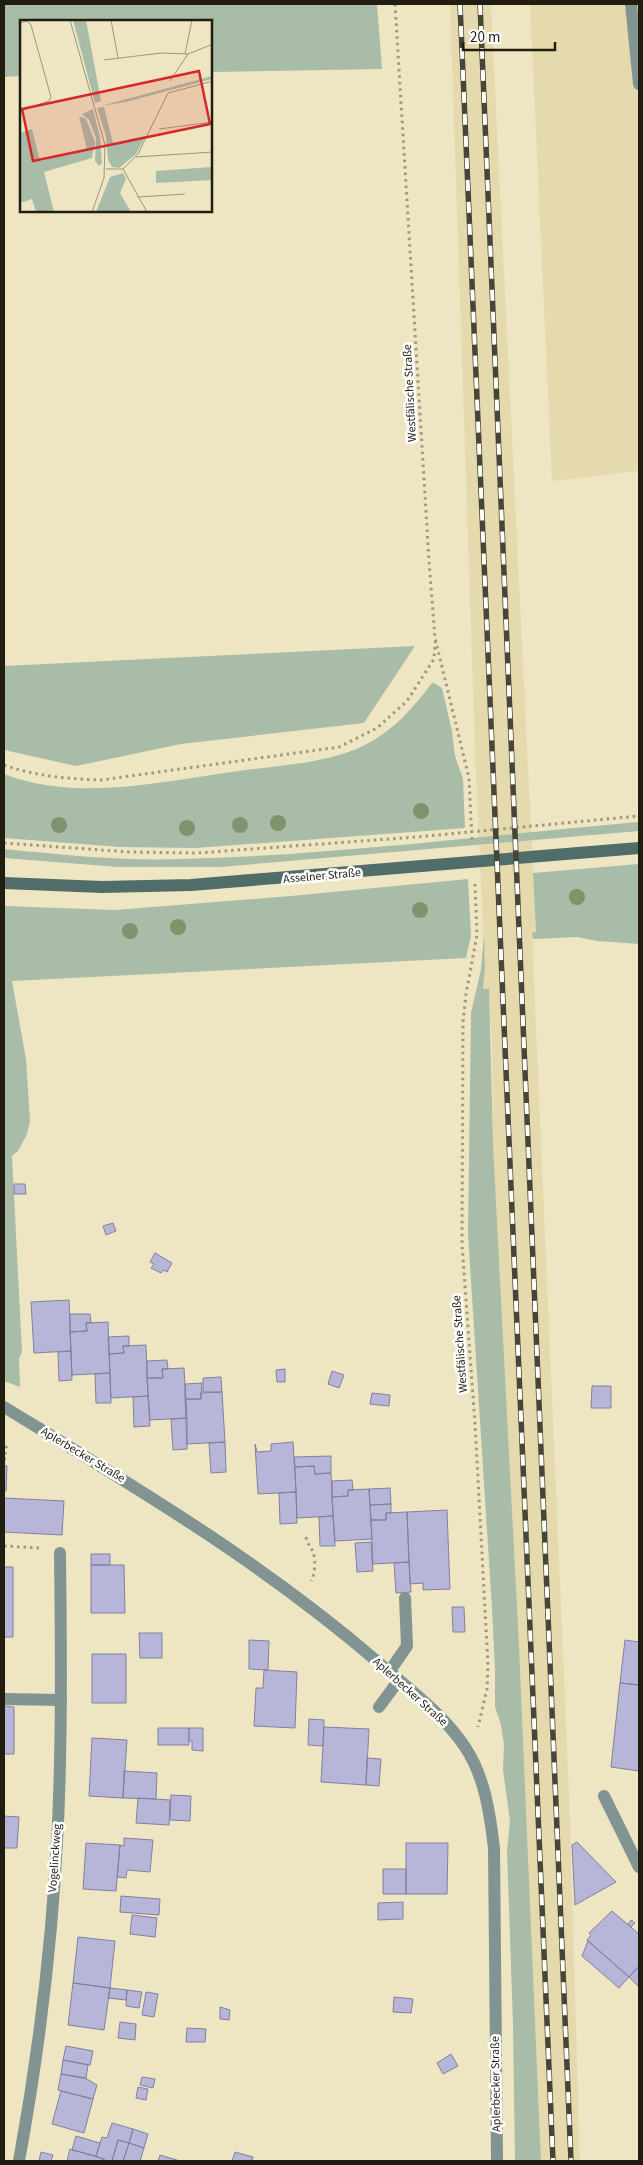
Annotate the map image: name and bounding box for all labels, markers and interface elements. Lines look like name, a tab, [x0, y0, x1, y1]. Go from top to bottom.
inset map	[20, 20, 212, 212]
scale bar	[463, 20, 556, 52]
text: 20 m	[470, 27, 500, 48]
street label: Westfälische Straße	[399, 344, 421, 442]
street label: Asselner Straße	[282, 864, 362, 888]
street label: Westfälische Straße	[448, 1295, 472, 1393]
street label: Aplerbecker Straße	[38, 1423, 128, 1487]
street label: Aplerbecker Straße	[369, 1654, 451, 1730]
street label: Vogelinckweg	[44, 1823, 66, 1893]
street label: Aplerbecker Straße	[487, 2036, 505, 2132]

